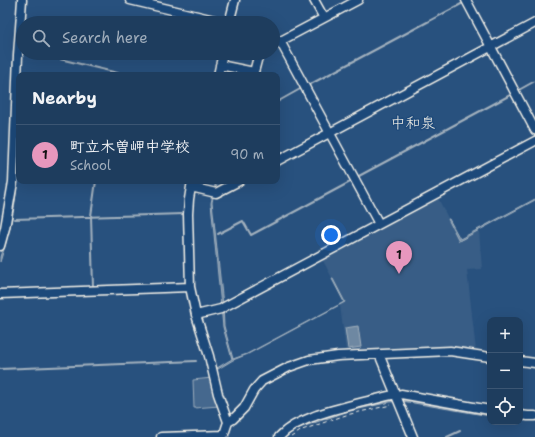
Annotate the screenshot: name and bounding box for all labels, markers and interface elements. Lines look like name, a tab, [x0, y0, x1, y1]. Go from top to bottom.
search box	[16, 16, 280, 60]
icon: search	[30, 27, 52, 49]
text: Search here	[62, 28, 148, 48]
text: Nearby	[32, 87, 97, 109]
district label: 中和泉	[390, 113, 436, 133]
text: 町立木曽岬中学校	[70, 137, 190, 157]
text: 1	[42, 146, 48, 163]
text: 90 m	[230, 146, 264, 163]
text: School	[70, 157, 111, 174]
your location	[321, 225, 341, 245]
pin: 1	[386, 241, 412, 274]
map controls	[487, 317, 523, 425]
button: +	[487, 317, 523, 353]
button: −	[487, 353, 523, 389]
button: locate	[487, 389, 523, 425]

